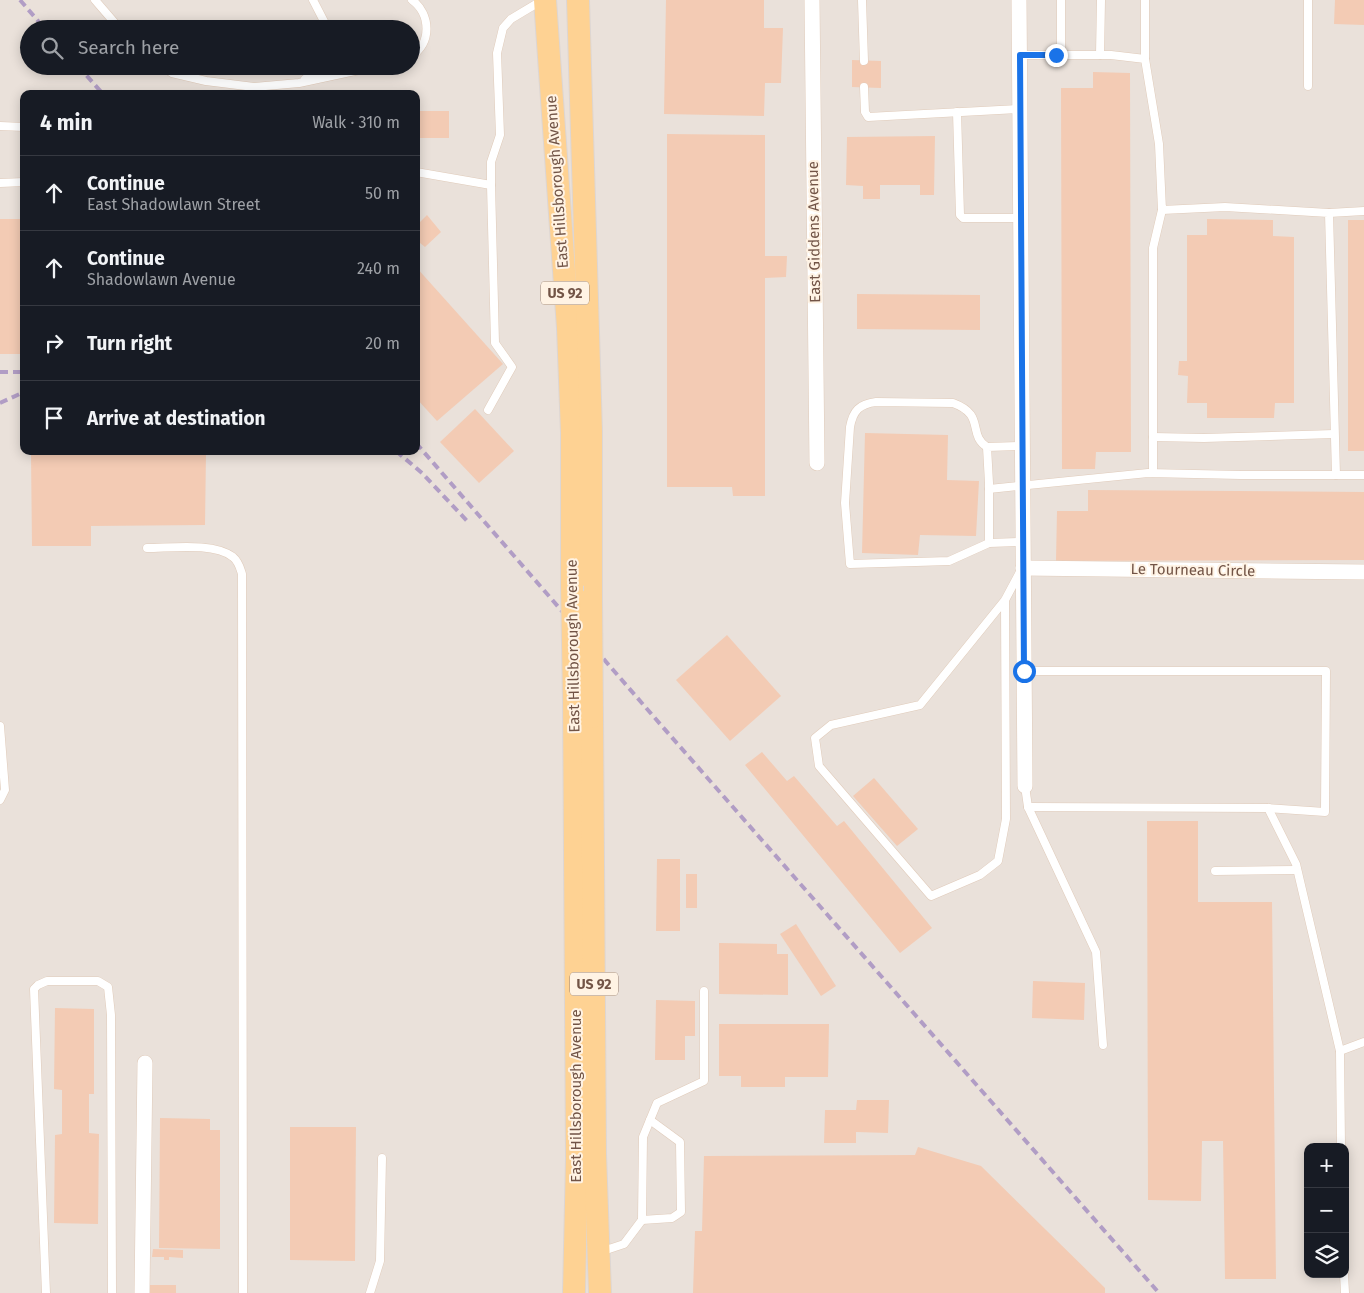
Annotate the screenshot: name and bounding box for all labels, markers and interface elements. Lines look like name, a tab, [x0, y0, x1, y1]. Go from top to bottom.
search box	[20, 20, 420, 75]
icon: search	[38, 34, 66, 62]
text: Search here	[78, 36, 179, 59]
route end	[1045, 44, 1068, 67]
street label: East Hillsborough Avenue	[542, 95, 572, 269]
text: 4 min	[40, 110, 93, 136]
text: Walk · 310 m	[312, 113, 400, 132]
street label: East Giddens Avenue	[804, 161, 824, 303]
text: Continue	[87, 172, 165, 195]
icon: ahead	[40, 179, 68, 207]
text: 50 m	[365, 184, 400, 203]
text: East Shadowlawn Street	[87, 195, 260, 214]
text: Continue	[87, 247, 165, 270]
icon: ahead	[40, 254, 68, 282]
text: 240 m	[357, 259, 400, 278]
text: Shadowlawn Avenue	[87, 270, 236, 289]
road number: US 92	[541, 282, 589, 304]
icon: right	[40, 329, 68, 357]
text: Turn right	[87, 332, 172, 355]
text: 20 m	[365, 334, 400, 353]
icon: arrive	[40, 404, 68, 432]
text: Arrive at destination	[87, 407, 266, 430]
street label: East Hillsborough Avenue	[562, 559, 584, 733]
street label: Le Tourneau Circle	[1130, 560, 1256, 580]
route start	[1013, 660, 1036, 683]
road number: US 92	[570, 972, 618, 996]
street label: East Hillsborough Avenue	[567, 1009, 585, 1183]
map controls	[1304, 1143, 1349, 1278]
button: +	[1304, 1143, 1349, 1188]
button: −	[1304, 1188, 1349, 1233]
button: layers	[1304, 1233, 1349, 1278]

